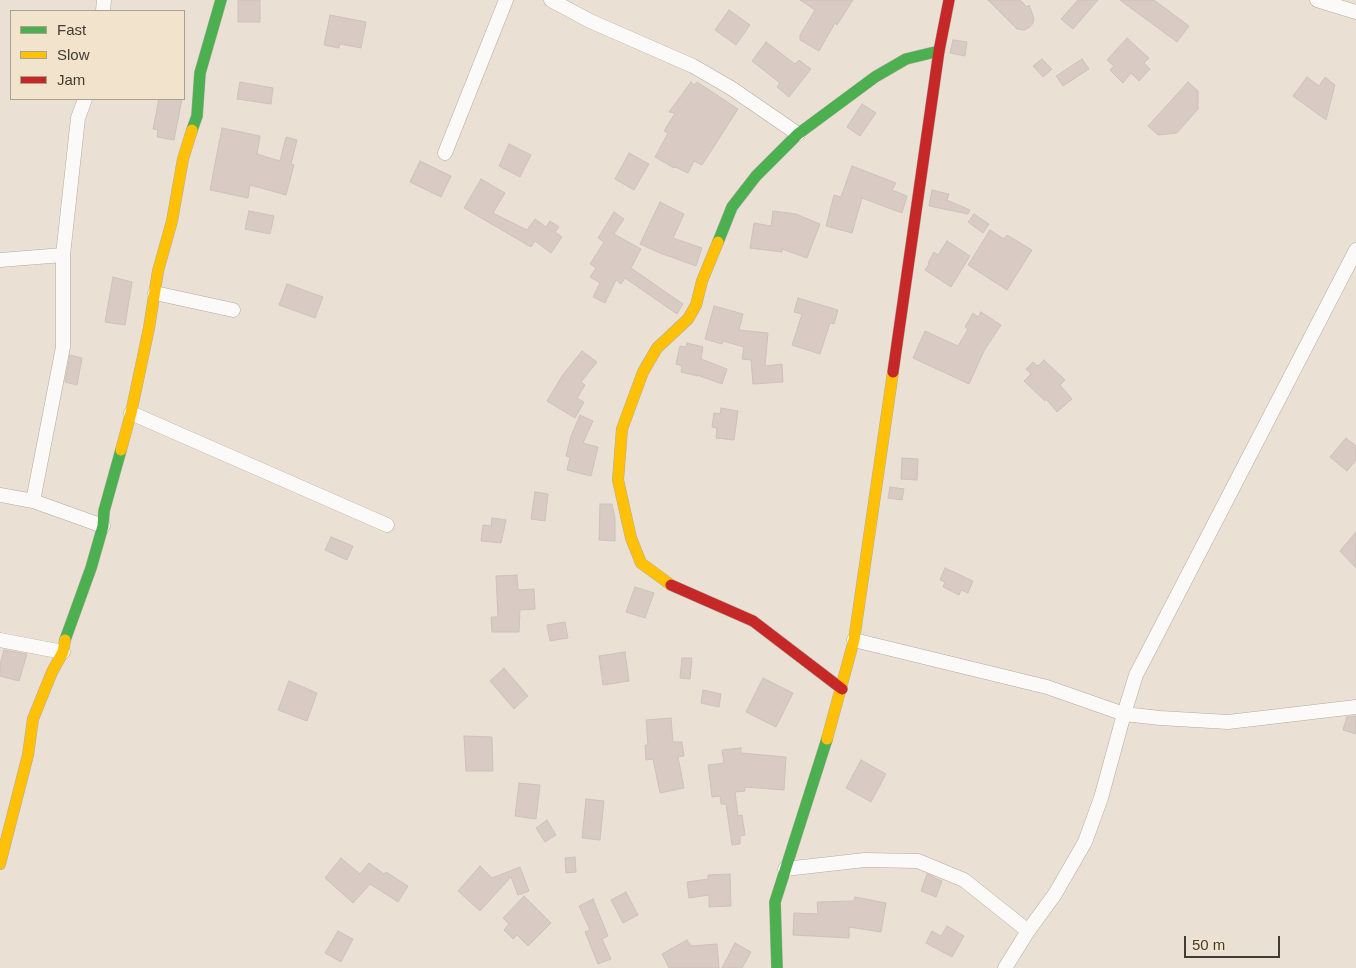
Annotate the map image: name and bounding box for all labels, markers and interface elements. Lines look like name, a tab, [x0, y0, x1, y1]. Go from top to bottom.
legend	[10, 10, 185, 100]
text: Fast	[57, 21, 86, 38]
text: Slow	[57, 46, 90, 63]
text: Jam	[57, 71, 85, 88]
scale bar	[1186, 926, 1282, 958]
text: 50 m	[1192, 936, 1225, 953]

